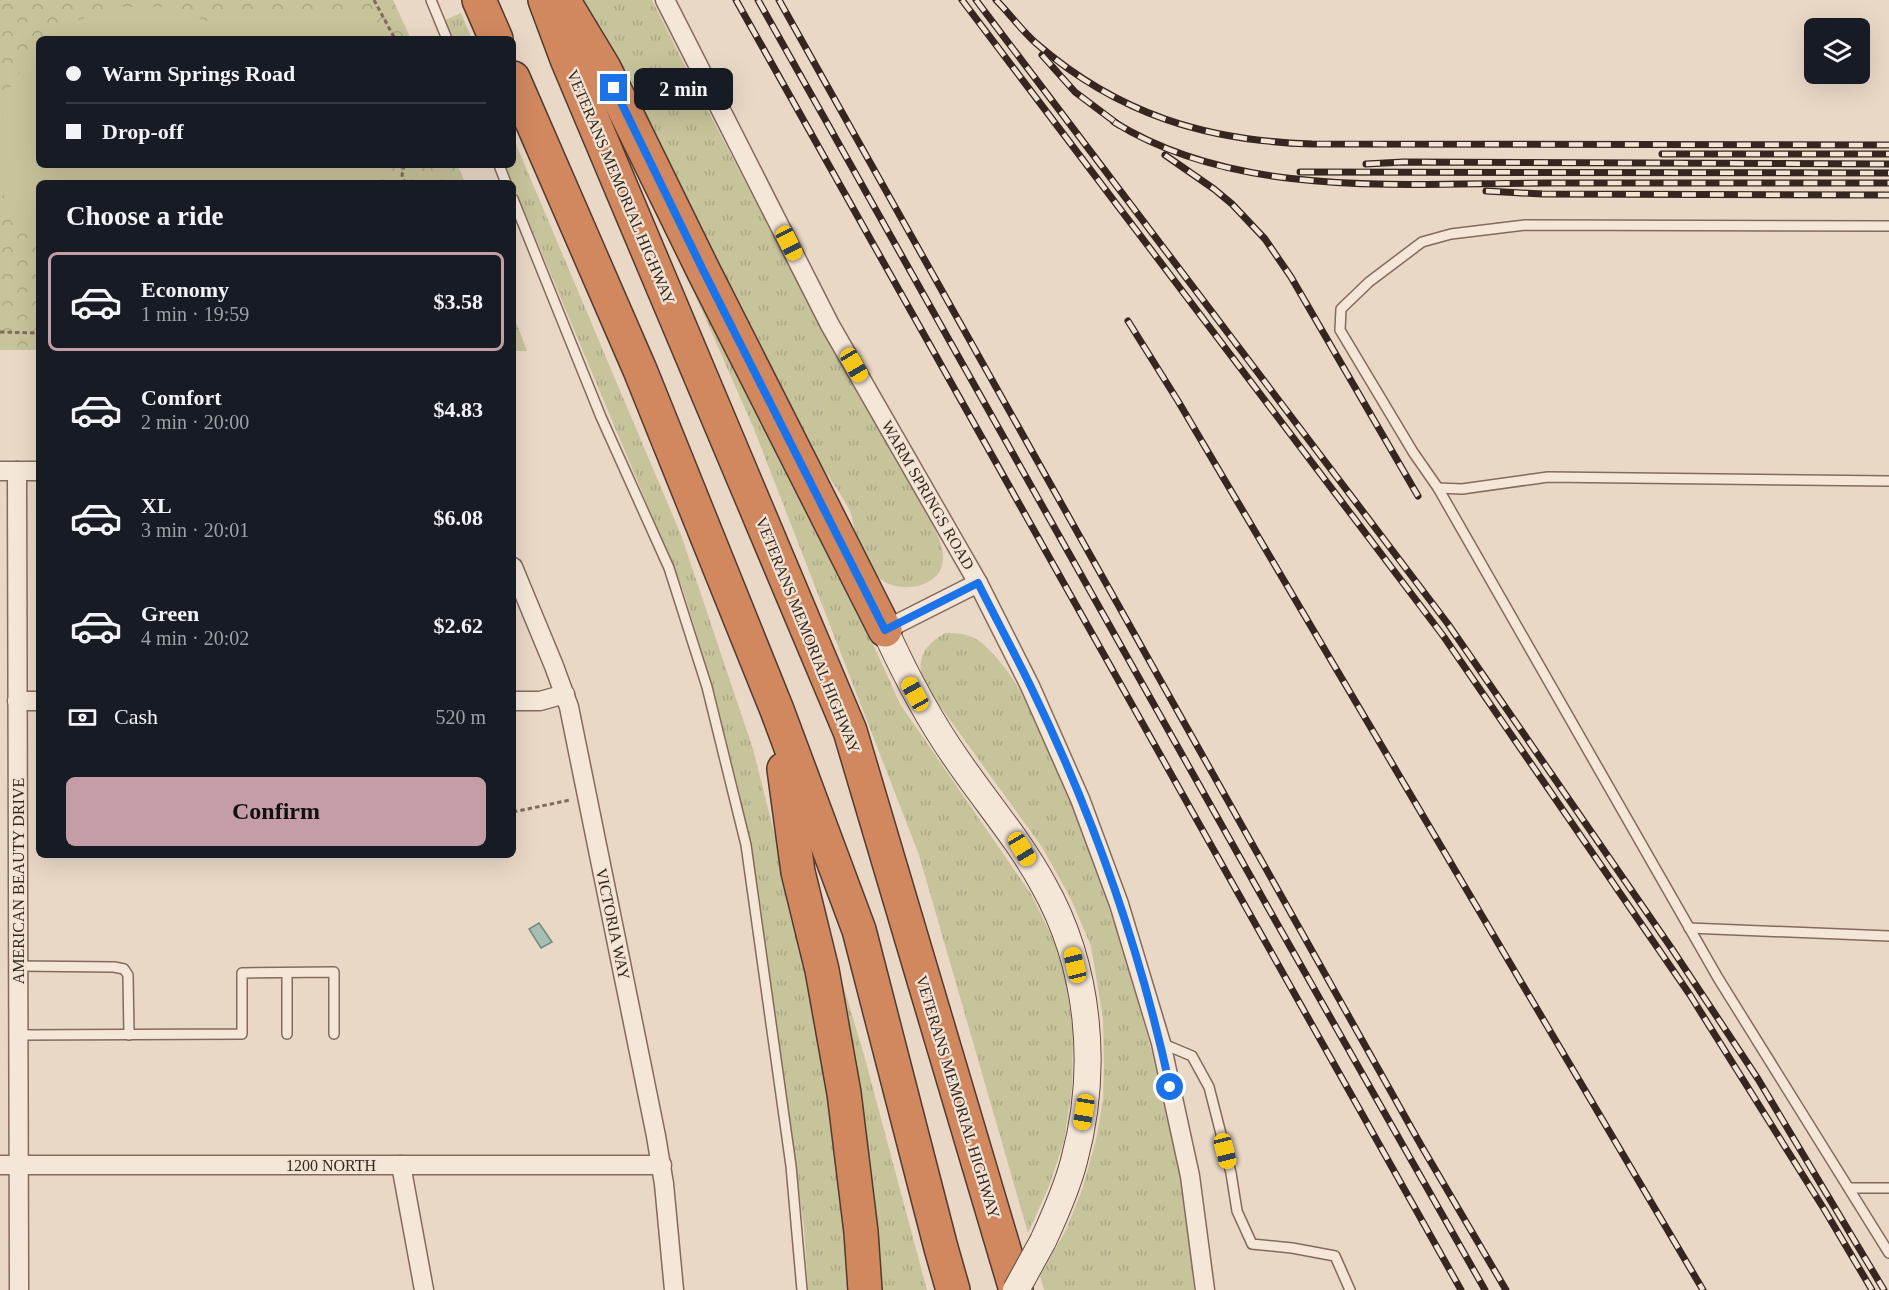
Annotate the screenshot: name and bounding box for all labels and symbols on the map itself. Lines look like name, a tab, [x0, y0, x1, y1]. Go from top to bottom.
street label: VETERANS MEMORIAL HIGHWAY	[564, 67, 678, 307]
callout: 2 min	[635, 67, 734, 109]
route end	[600, 74, 627, 101]
car	[773, 223, 805, 263]
car	[837, 345, 871, 385]
street label: WARM SPRINGS ROAD	[878, 418, 978, 572]
street label: VETERANS MEMORIAL HIGHWAY	[753, 515, 863, 756]
car	[898, 674, 932, 714]
street label: AMERICAN BEAUTY DRIVE	[10, 778, 27, 984]
car	[1005, 829, 1039, 869]
street label: VICTORIA WAY	[593, 867, 633, 982]
car	[1062, 945, 1088, 985]
street label: VETERANS MEMORIAL HIGHWAY	[913, 974, 1003, 1221]
route start	[1156, 1073, 1183, 1100]
car	[1072, 1093, 1096, 1131]
car	[1212, 1131, 1238, 1171]
street label: 1200 NORTH	[286, 1157, 377, 1174]

